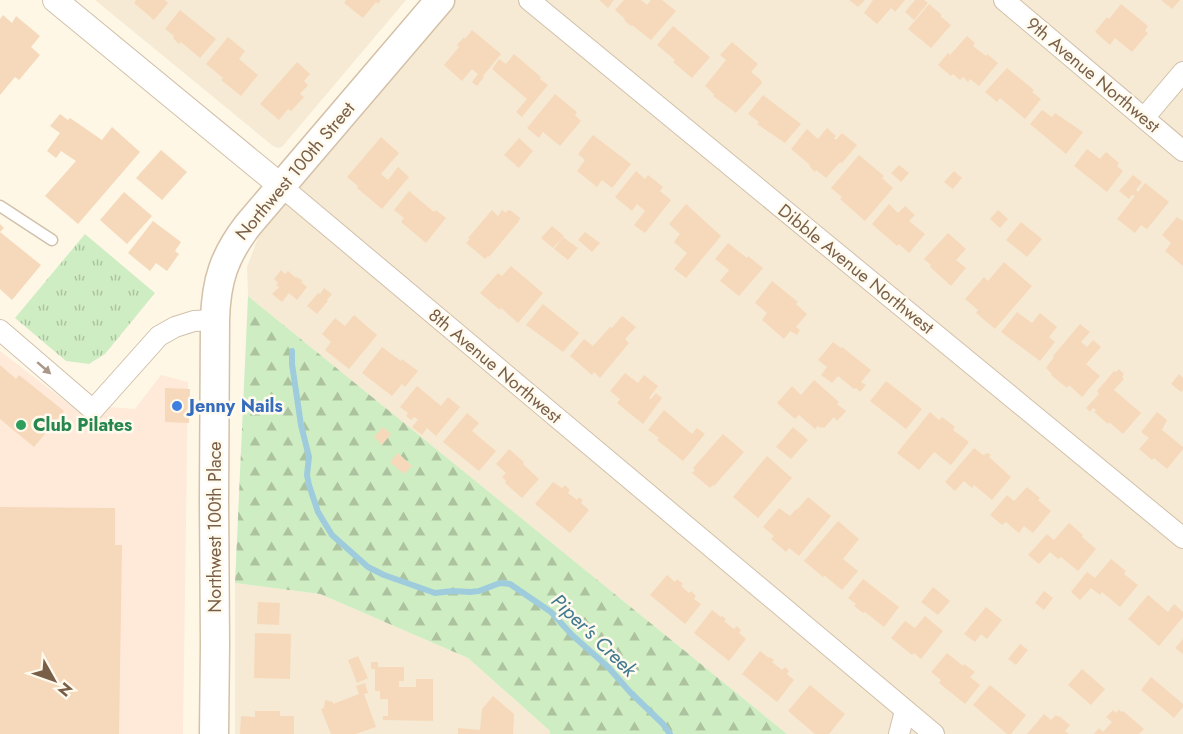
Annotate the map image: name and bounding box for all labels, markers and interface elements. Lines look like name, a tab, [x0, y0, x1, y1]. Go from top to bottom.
street label: 9th Avenue Northwest	[1021, 11, 1166, 139]
street label: Northwest 100th Street	[229, 96, 361, 246]
street label: Dibble Avenue Northwest	[772, 198, 940, 341]
street label: 8th Avenue Northwest	[423, 302, 568, 430]
one-way arrow	[36, 362, 52, 375]
place label: Jenny Nails	[186, 393, 283, 419]
marker: Jenny Nails	[170, 399, 184, 413]
place label: Club Pilates	[33, 412, 132, 438]
marker: Club Pilates	[14, 418, 28, 432]
street label: Northwest 100th Place	[202, 441, 228, 613]
water label: Piper's Creek	[544, 587, 644, 685]
north arrow	[24, 650, 84, 710]
text: N	[52, 677, 78, 702]

